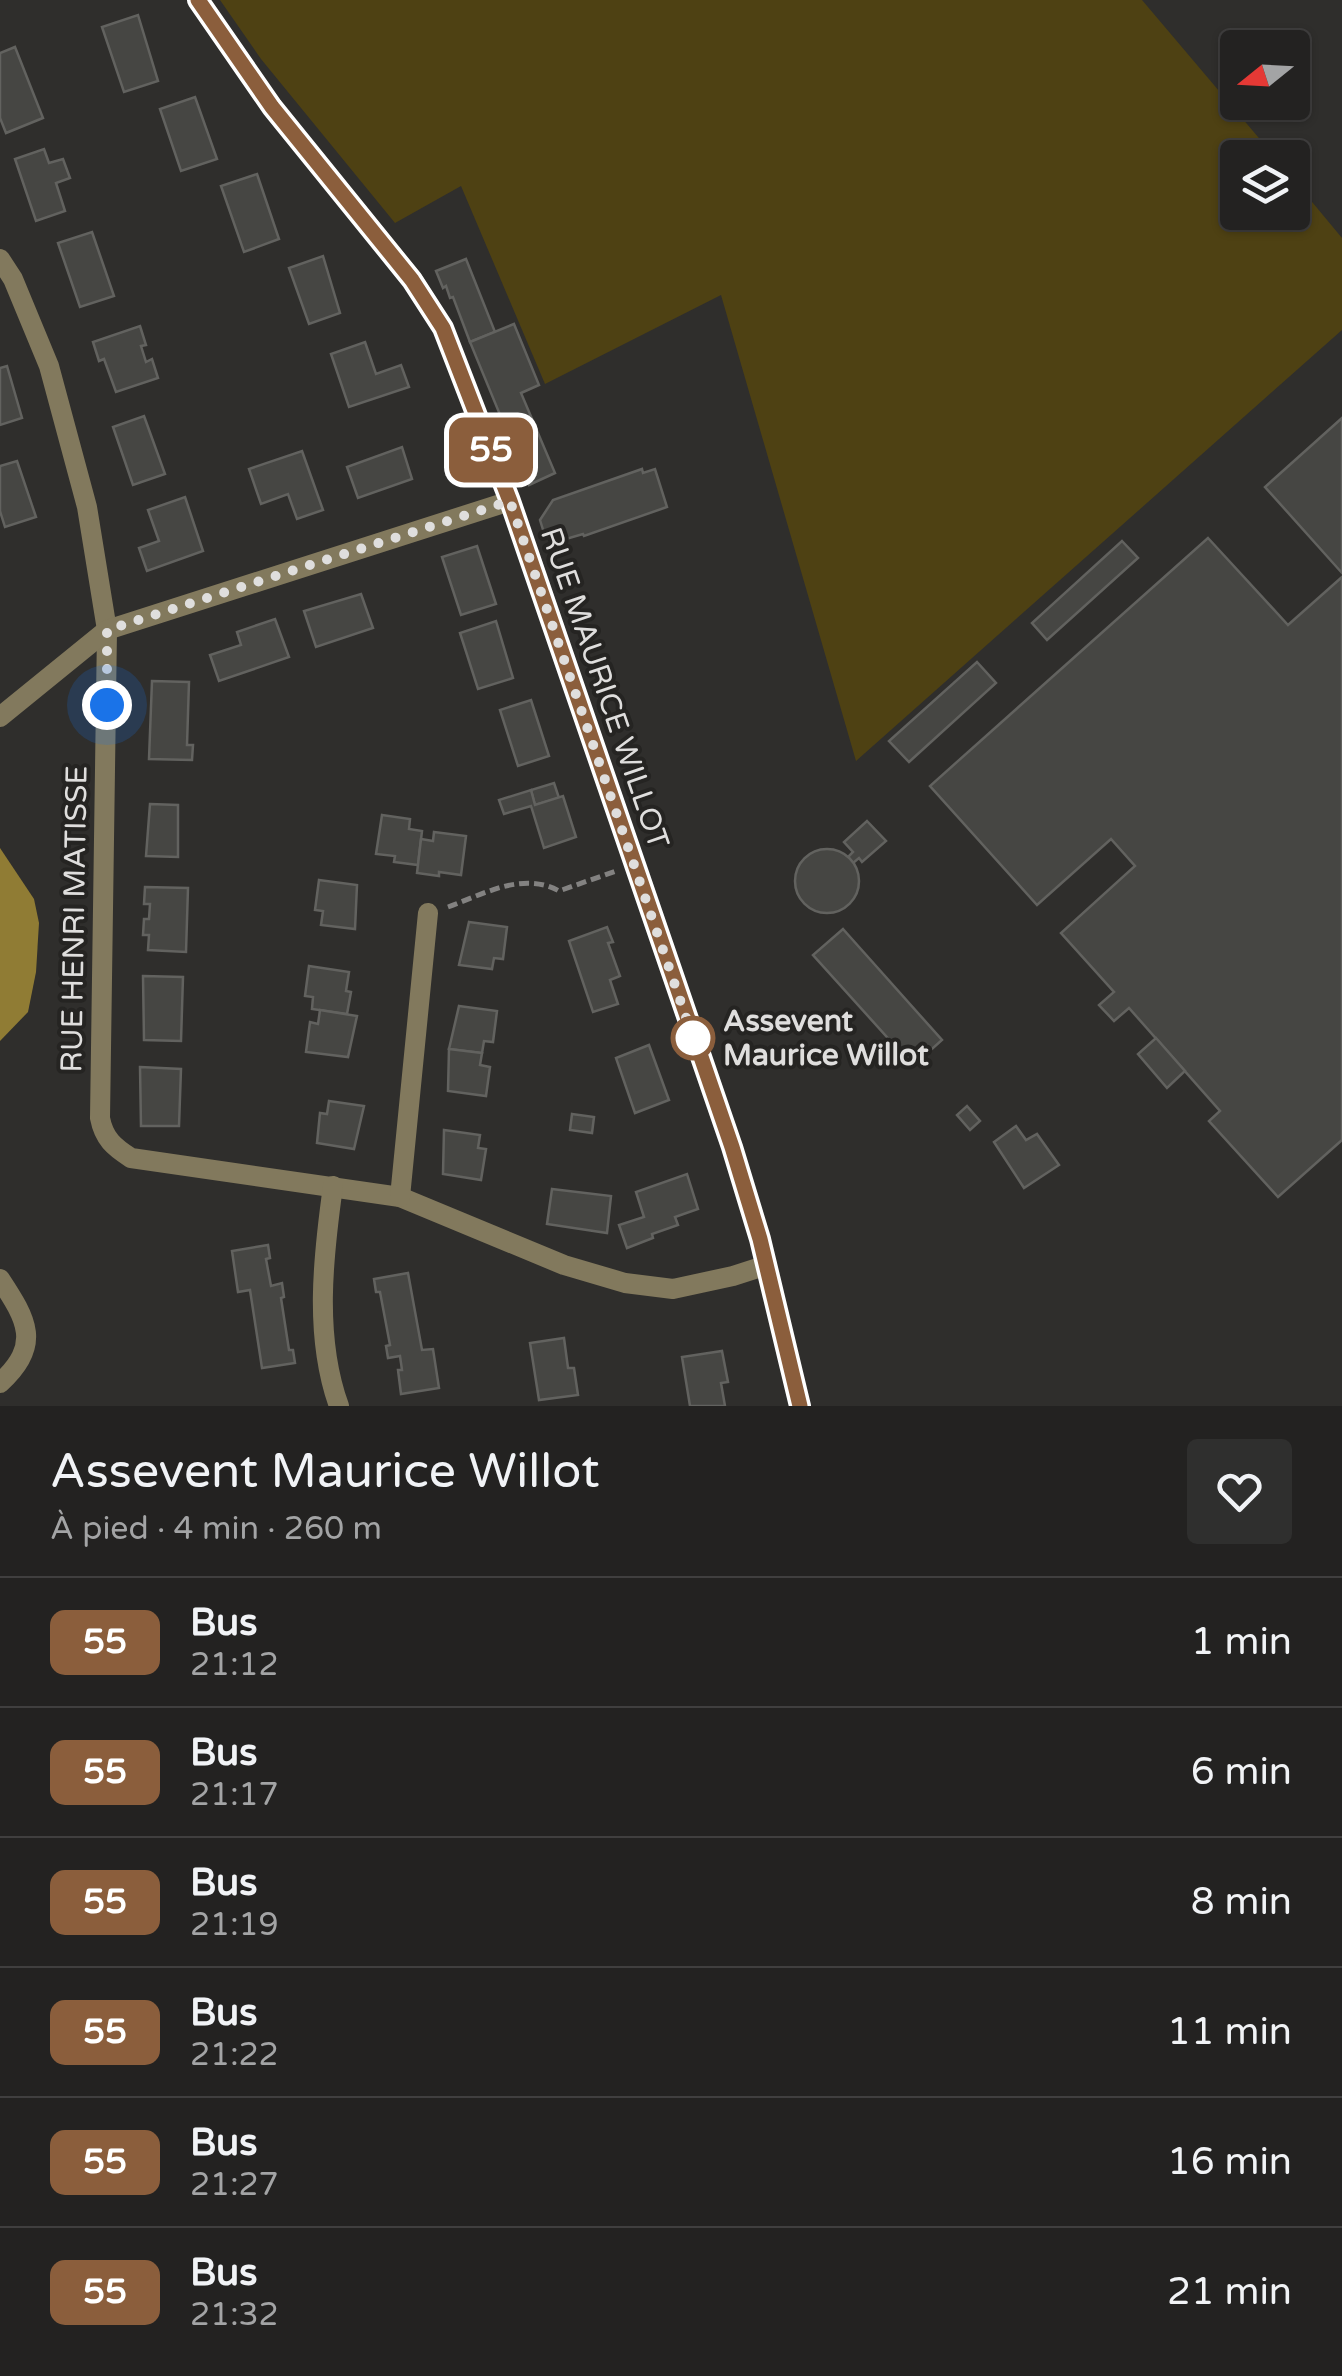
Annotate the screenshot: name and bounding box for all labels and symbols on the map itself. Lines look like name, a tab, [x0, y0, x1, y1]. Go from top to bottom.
north arrow	[1220, 30, 1310, 120]
line badge: 55	[446, 418, 536, 482]
street label: RUE MAURICE WILLOT	[532, 523, 677, 854]
your location	[82, 680, 132, 730]
street label: RUE HENRI MATISSE	[53, 765, 96, 1073]
place label: Assevent Maurice Willot	[723, 1003, 929, 1074]
marker: Assevent Maurice Willot	[672, 1017, 714, 1059]

